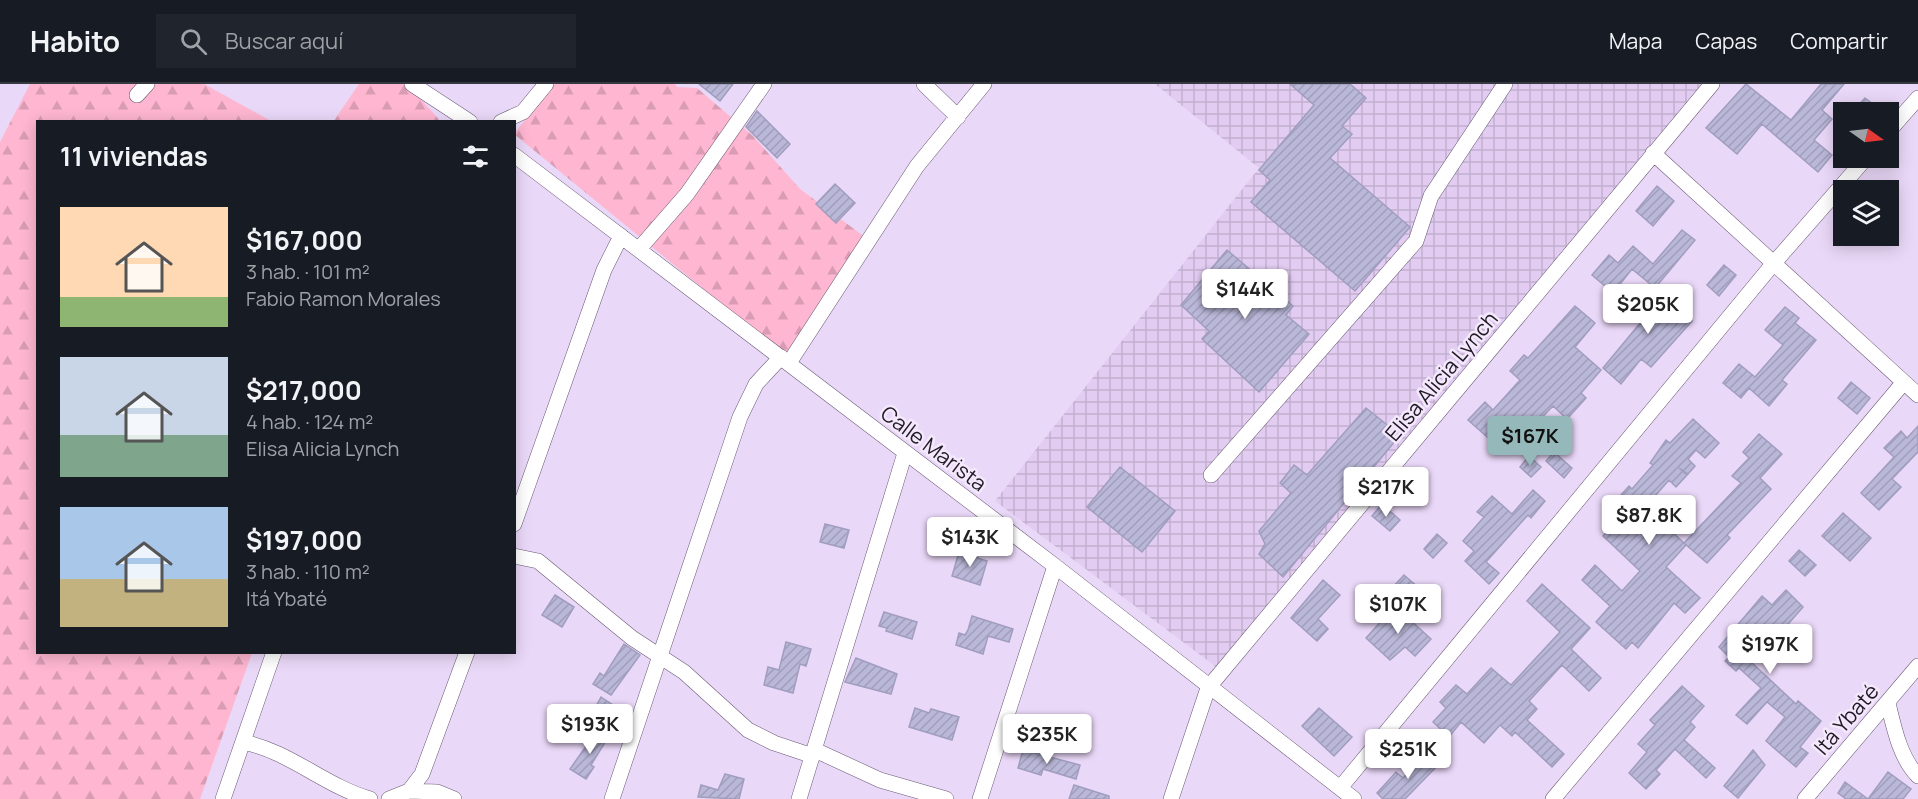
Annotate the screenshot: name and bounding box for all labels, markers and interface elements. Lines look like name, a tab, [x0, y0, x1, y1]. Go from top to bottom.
search box	[156, 14, 576, 68]
text: Habito	[30, 22, 120, 60]
icon: search	[177, 25, 210, 58]
text: Buscar aquí	[225, 26, 343, 56]
text: Mapa	[1609, 27, 1662, 55]
text: Capas	[1695, 27, 1757, 55]
text: Compartir	[1790, 27, 1888, 55]
north arrow	[1833, 102, 1899, 168]
map controls	[1833, 102, 1899, 246]
text: 11 viviendas	[60, 138, 208, 174]
icon: filters	[459, 140, 492, 173]
button: layers	[1833, 180, 1899, 246]
text: $167,000	[246, 222, 363, 258]
icon: home	[108, 231, 180, 303]
text: 3 hab. · 101 m²	[246, 258, 370, 285]
pin: $144K	[1203, 269, 1287, 320]
text: $144K	[1216, 275, 1274, 302]
pin: $205K	[1606, 284, 1690, 335]
text: Fabio Ramon Morales	[246, 285, 441, 312]
text: $205K	[1617, 290, 1679, 317]
street label: Elisa Alicia Lynch	[1378, 305, 1504, 447]
text: $217,000	[246, 372, 362, 408]
icon: home	[108, 381, 180, 453]
street label: Calle Marista	[875, 399, 993, 497]
text: 4 hab. · 124 m²	[246, 408, 373, 435]
pin: $167K	[1488, 416, 1572, 467]
text: $167K	[1501, 422, 1559, 449]
text: Elisa Alicia Lynch	[246, 435, 399, 462]
pin: $217K	[1344, 467, 1428, 518]
text: $217K	[1358, 473, 1414, 500]
pin: $87.8K	[1600, 495, 1698, 546]
text: $87.8K	[1616, 501, 1682, 528]
pin: $143K	[928, 517, 1012, 568]
text: $197,000	[246, 522, 362, 558]
text: $143K	[941, 523, 999, 550]
icon: home	[108, 531, 180, 603]
text: 3 hab. · 110 m²	[246, 558, 370, 585]
pin: $107K	[1356, 584, 1440, 635]
text: Itá Ybaté	[246, 585, 327, 612]
text: $107K	[1369, 590, 1427, 617]
pin: $197K	[1728, 624, 1812, 675]
text: $197K	[1741, 630, 1799, 657]
street label: Itá Ybaté	[1807, 678, 1885, 760]
pin: $193K	[548, 704, 632, 755]
text: $193K	[561, 710, 619, 737]
pin: $235K	[1005, 714, 1089, 765]
text: $235K	[1017, 720, 1077, 747]
pin: $251K	[1366, 729, 1450, 780]
text: $251K	[1379, 735, 1437, 762]

